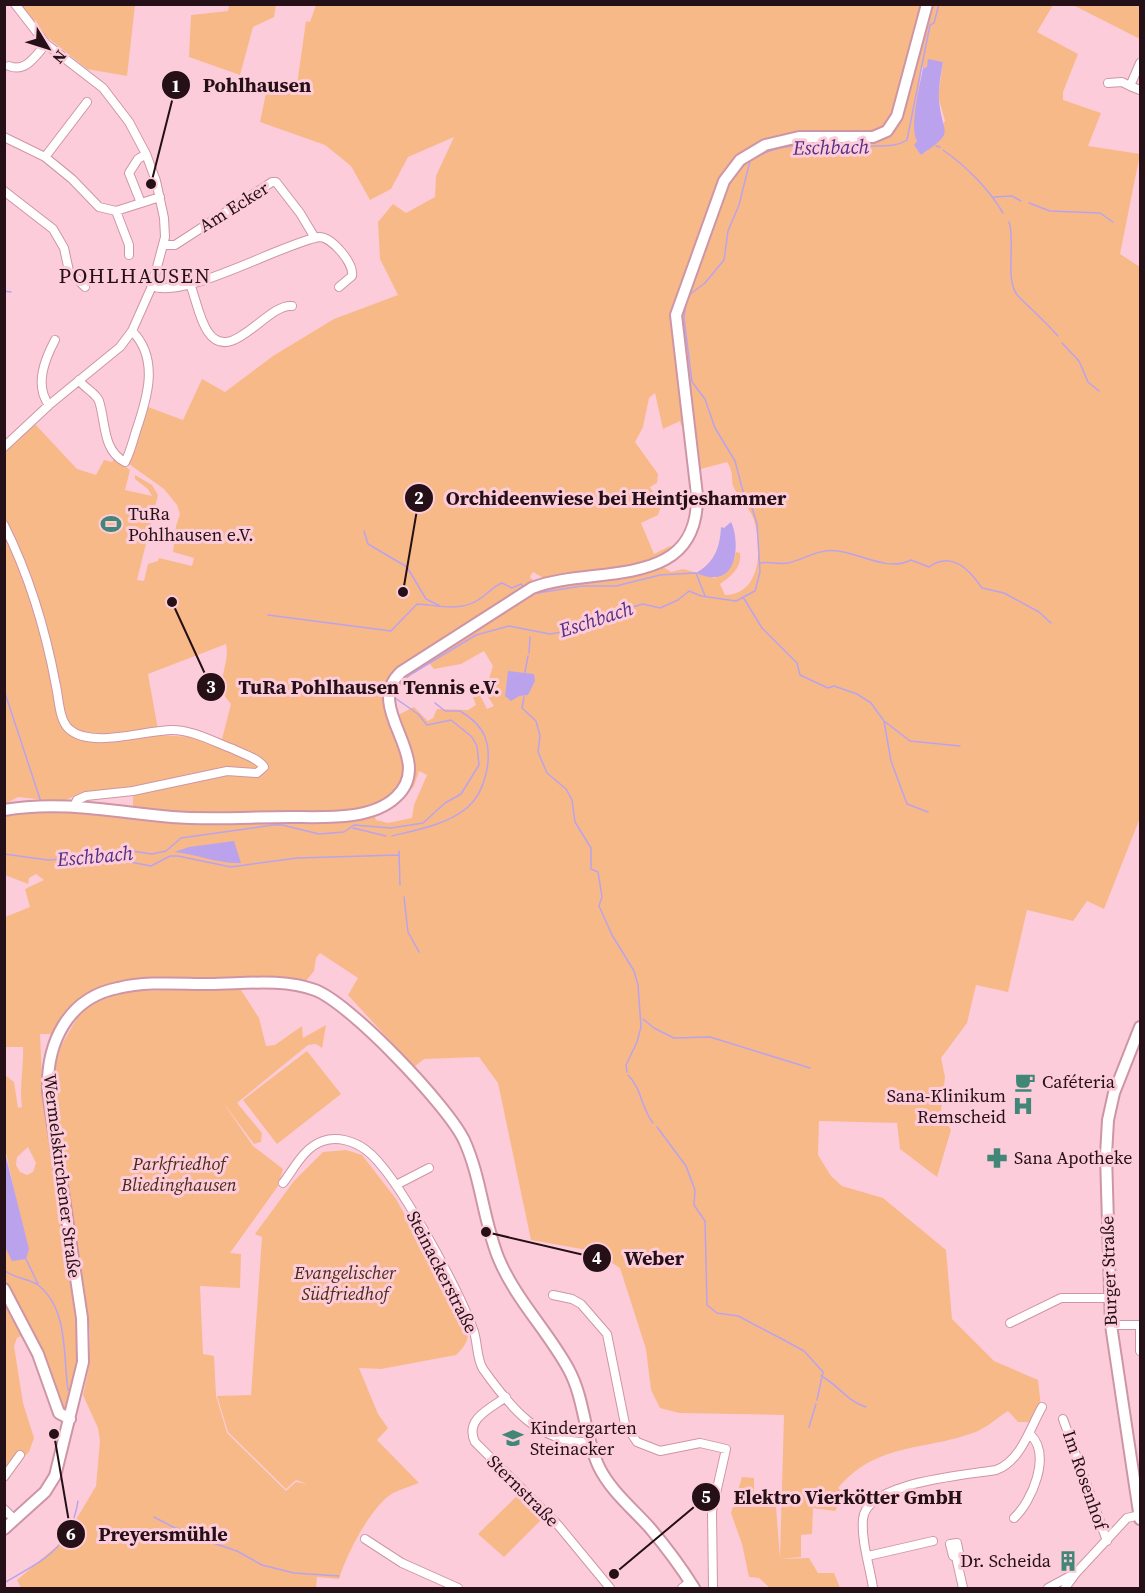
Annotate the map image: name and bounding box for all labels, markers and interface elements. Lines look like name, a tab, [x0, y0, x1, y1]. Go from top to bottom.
north arrow	[18, 18, 78, 78]
text: N	[47, 46, 72, 69]
callout: Pohlhausen	[161, 66, 323, 104]
text: Pohlhausen	[203, 71, 311, 99]
text: 1	[171, 73, 181, 98]
water label: Eschbach	[792, 132, 870, 162]
street label: Am Ecker	[194, 175, 274, 238]
district label: POHLHAUSEN	[59, 261, 211, 290]
callout: Orchideenwiese bei Heintjeshammer	[404, 479, 798, 517]
text: Orchideenwiese bei Heintjeshammer	[446, 484, 787, 512]
text: 2	[414, 485, 424, 510]
place label: TuRa Pohlhausen e.V.	[128, 501, 254, 547]
sports icon: TuRa Pohlhausen e.V.	[99, 512, 123, 536]
water label: Eschbach	[554, 594, 637, 644]
callout: TuRa Pohlhausen Tennis e.V.	[196, 668, 512, 706]
text: TuRa Pohlhausen Tennis e.V.	[238, 673, 500, 701]
text: 3	[206, 674, 216, 699]
water label: Eschbach	[55, 839, 134, 873]
place label: Caféteria	[1042, 1069, 1116, 1094]
cafe icon: Caféteria	[1013, 1070, 1037, 1094]
street label: Wermelskirchener Straße	[38, 1072, 87, 1279]
place label: Sana-Klinikum Remscheid	[887, 1083, 1006, 1129]
hospital icon: Sana-Klinikum Remscheid	[1011, 1094, 1035, 1118]
place label: Sana Apotheke	[1014, 1145, 1133, 1170]
pharmacy icon: Sana Apotheke	[985, 1146, 1009, 1170]
park label: Parkfriedhof Bliedinghausen	[120, 1151, 237, 1197]
street label: Steinackerstraße	[401, 1206, 484, 1337]
street label: Burger Straße	[1094, 1215, 1123, 1327]
callout: Weber	[582, 1239, 696, 1277]
text: Weber	[624, 1244, 685, 1272]
text: 4	[592, 1245, 602, 1270]
park label: Evangelischer Südfriedhof	[293, 1260, 397, 1306]
place label: Kindergarten Steinacker	[530, 1415, 637, 1461]
school or university icon: Kindergarten Steinacker	[501, 1426, 525, 1450]
street label: Im Rosenhof	[1057, 1427, 1115, 1534]
street label: Sternstraße	[482, 1449, 565, 1532]
callout: Elektro Vierkötter GmbH	[691, 1478, 975, 1516]
text: Elektro Vierkötter GmbH	[733, 1483, 963, 1511]
text: 5	[701, 1484, 711, 1509]
callout: Preyersmühle	[56, 1515, 239, 1553]
text: Preyersmühle	[98, 1520, 228, 1548]
text: 6	[66, 1521, 76, 1546]
place label: Dr. Scheida	[960, 1548, 1052, 1573]
building icon: Dr. Scheida	[1056, 1549, 1080, 1573]

